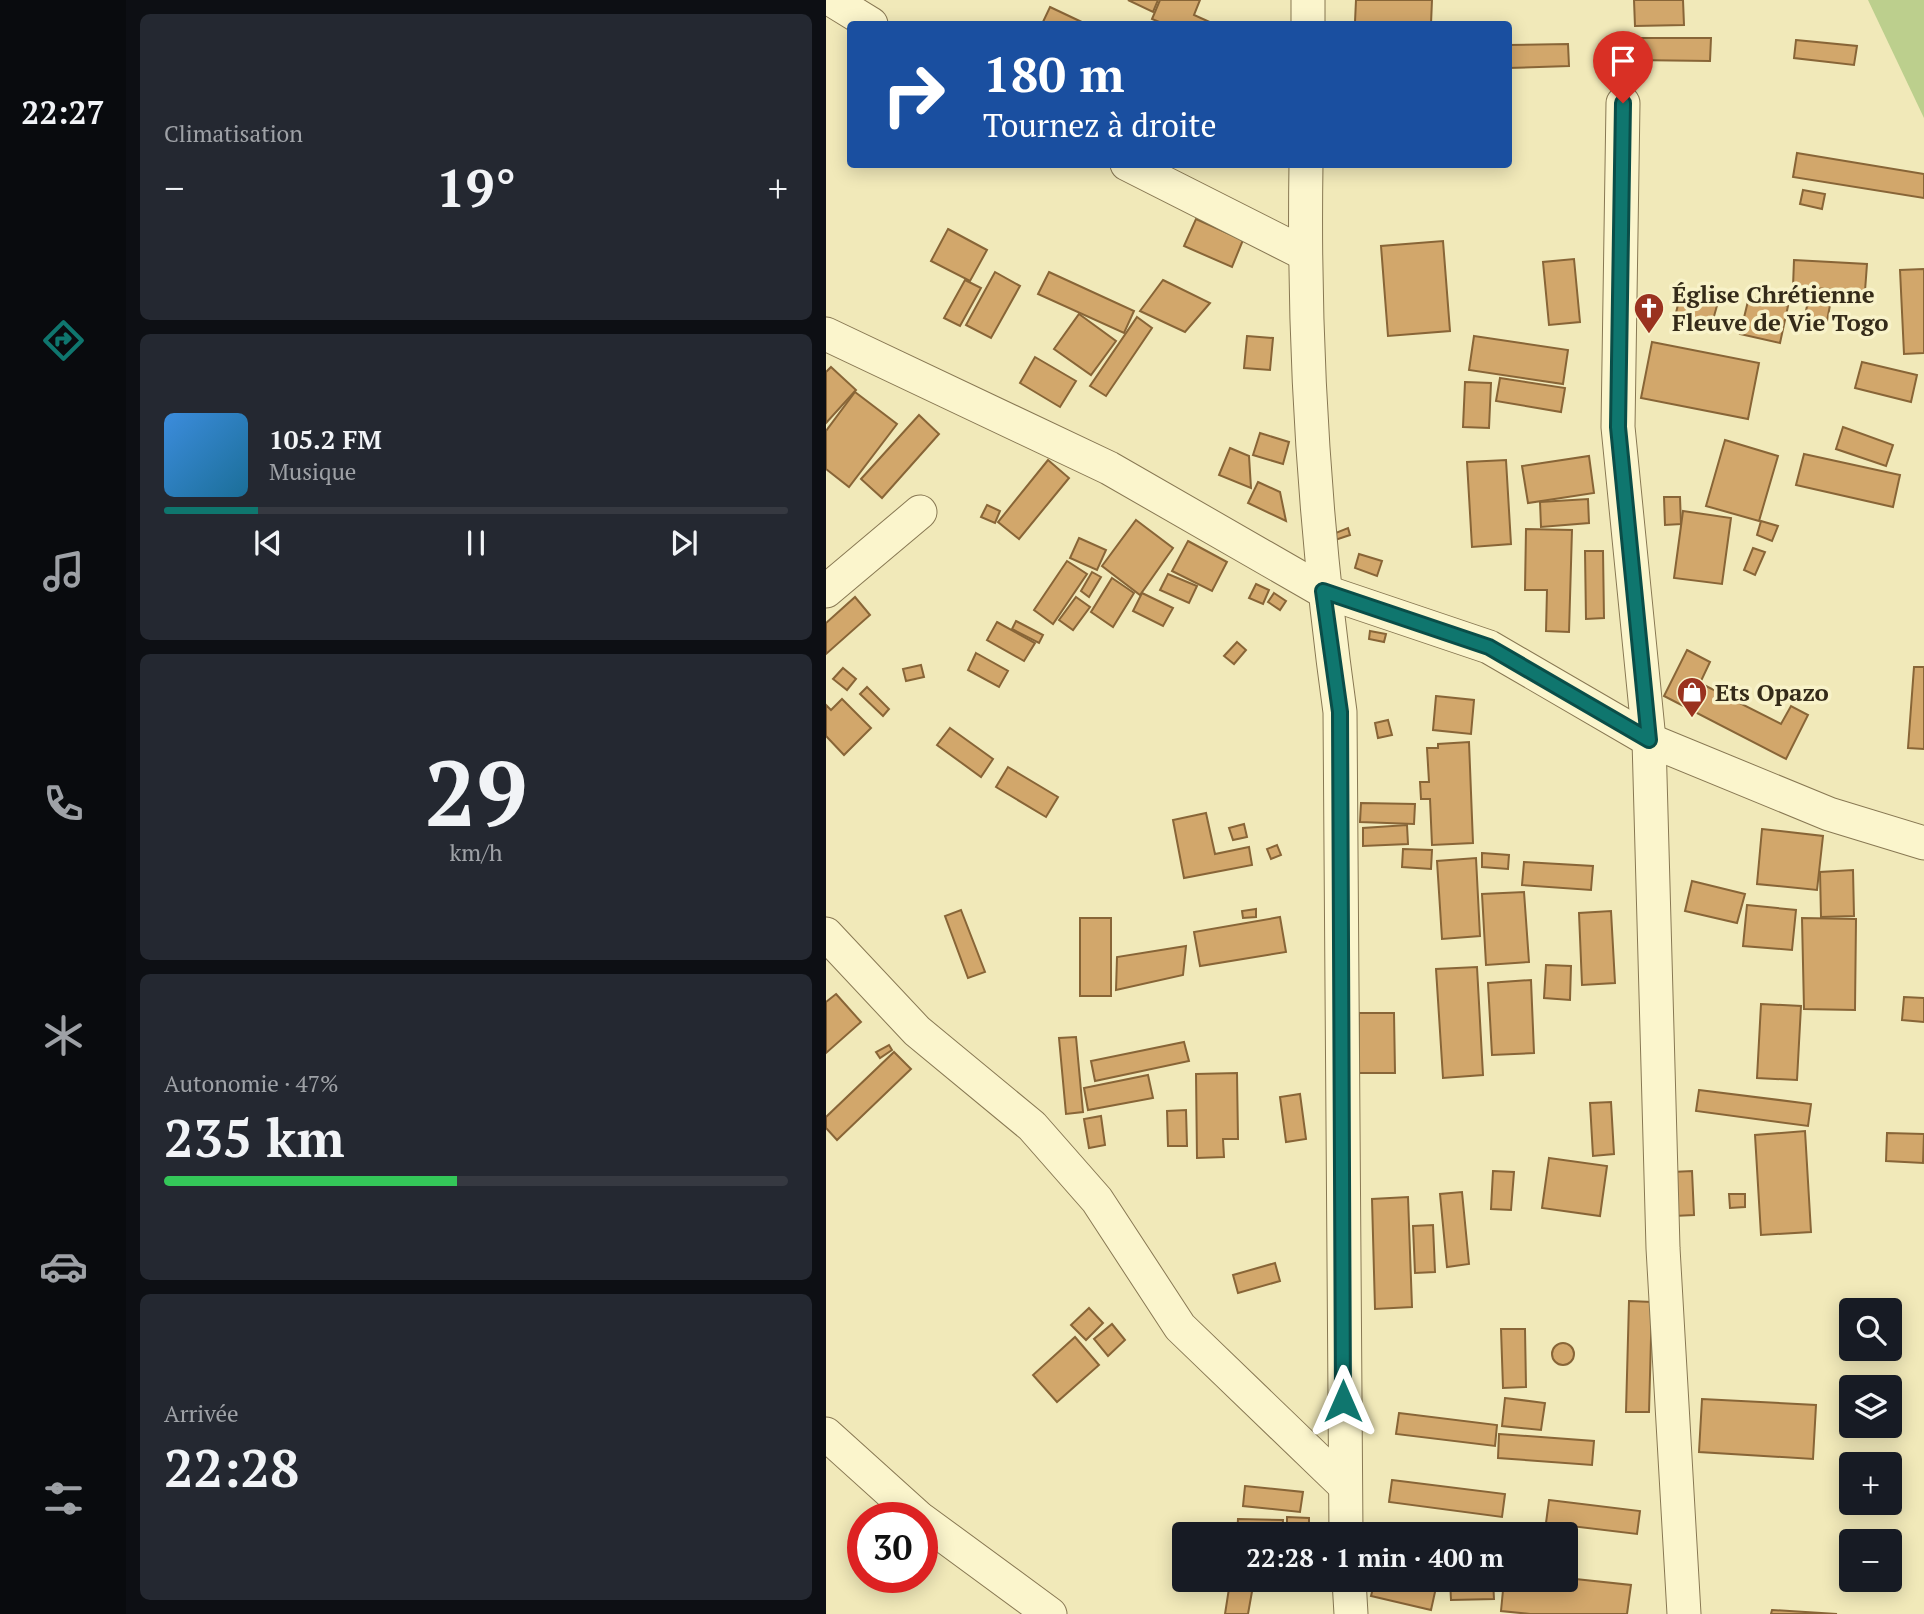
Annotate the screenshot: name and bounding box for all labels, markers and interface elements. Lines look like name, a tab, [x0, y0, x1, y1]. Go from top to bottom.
pin	[1593, 31, 1653, 103]
text: 180 m	[983, 41, 1125, 106]
icon: arrive	[1604, 42, 1642, 80]
icon: right	[868, 49, 959, 140]
text: 22:27	[21, 91, 105, 133]
text: Tournez à droite	[983, 104, 1217, 146]
text: Climatisation	[164, 118, 303, 149]
text: 19°	[436, 153, 516, 222]
text: −	[164, 163, 184, 213]
text: +	[768, 163, 788, 213]
place label: Église Chrétienne Fleuve de Vie Togo	[1672, 278, 1889, 338]
church icon: Église Chrétienne Fleuve de Vie Togo	[1632, 291, 1666, 335]
icon: directions	[39, 316, 88, 365]
text: 105.2 FM	[269, 422, 382, 456]
text: Musique	[269, 456, 356, 487]
icon: previous	[249, 524, 287, 562]
icon: pause	[457, 524, 495, 562]
icon: next	[665, 524, 703, 562]
icon: music	[39, 547, 88, 596]
shop icon: Ets Opazo	[1675, 675, 1709, 719]
place label: Ets Opazo	[1715, 676, 1829, 708]
text: 29	[425, 731, 527, 852]
icon: phone	[39, 779, 88, 828]
text: km/h	[449, 837, 503, 868]
icon: climate	[39, 1011, 88, 1060]
text: Autonomie · 47%	[164, 1068, 339, 1099]
text: 235 km	[164, 1103, 345, 1172]
icon: car	[39, 1242, 88, 1291]
map controls	[1839, 1298, 1902, 1592]
button: search	[1839, 1298, 1902, 1361]
position arrow	[1306, 1364, 1380, 1438]
button: layers	[1839, 1375, 1902, 1438]
text: Arrivée	[164, 1398, 239, 1429]
text: 22:28	[164, 1433, 299, 1502]
button: +	[1839, 1452, 1902, 1515]
icon: filters	[39, 1474, 88, 1523]
speed limit sign: 30	[847, 1502, 938, 1593]
button: −	[1839, 1529, 1902, 1592]
text: 22:28 · 1 min · 400 m	[1246, 1540, 1504, 1574]

